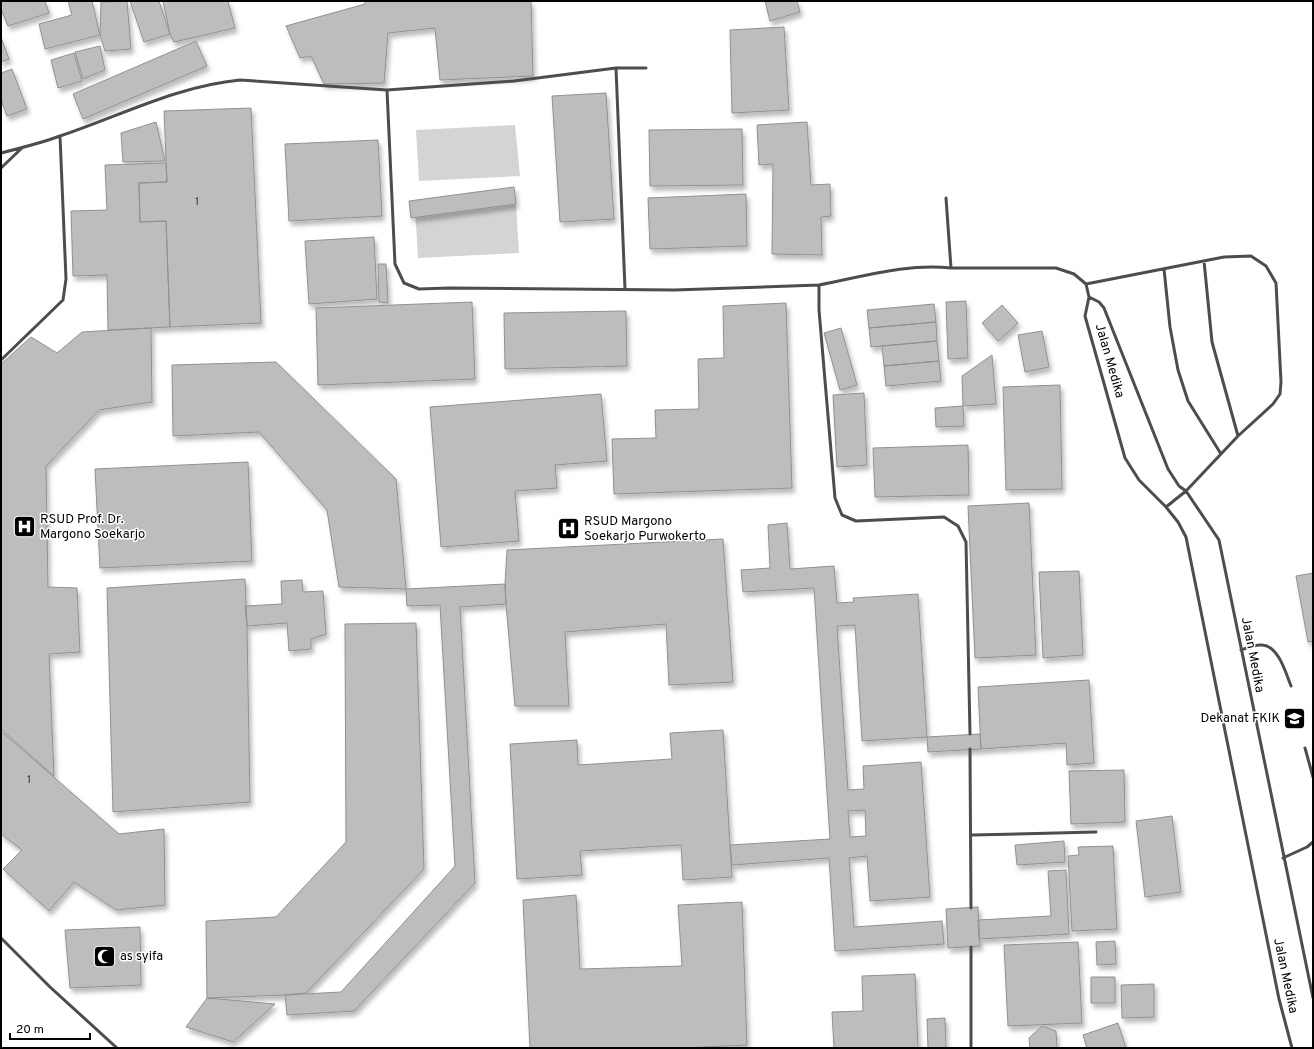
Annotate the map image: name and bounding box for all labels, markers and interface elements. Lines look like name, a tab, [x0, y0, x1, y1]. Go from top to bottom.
house number: 1	[195, 195, 199, 209]
street label: Jalan Medika	[1091, 322, 1127, 400]
place label: RSUD Prof. Dr. Margono Soekarjo	[40, 512, 145, 543]
hospital icon: RSUD Prof. Dr. Margono Soekarjo	[11, 514, 37, 540]
place label: RSUD Margono Soekarjo Purwokerto	[584, 514, 706, 545]
hospital icon: RSUD Margono Soekarjo Purwokerto	[556, 516, 582, 542]
street label: Jalan Medika	[1237, 616, 1267, 694]
school or university icon: Dekanat FKIK	[1282, 706, 1308, 732]
place label: Dekanat FKIK	[1201, 711, 1280, 727]
house number: 1	[27, 773, 31, 787]
street label: Jalan Medika	[1269, 937, 1301, 1015]
mosque icon: as syifa	[91, 944, 117, 970]
place label: as syifa	[120, 949, 163, 965]
scale bar	[10, 1015, 90, 1041]
text: 20 m	[16, 1022, 44, 1038]

